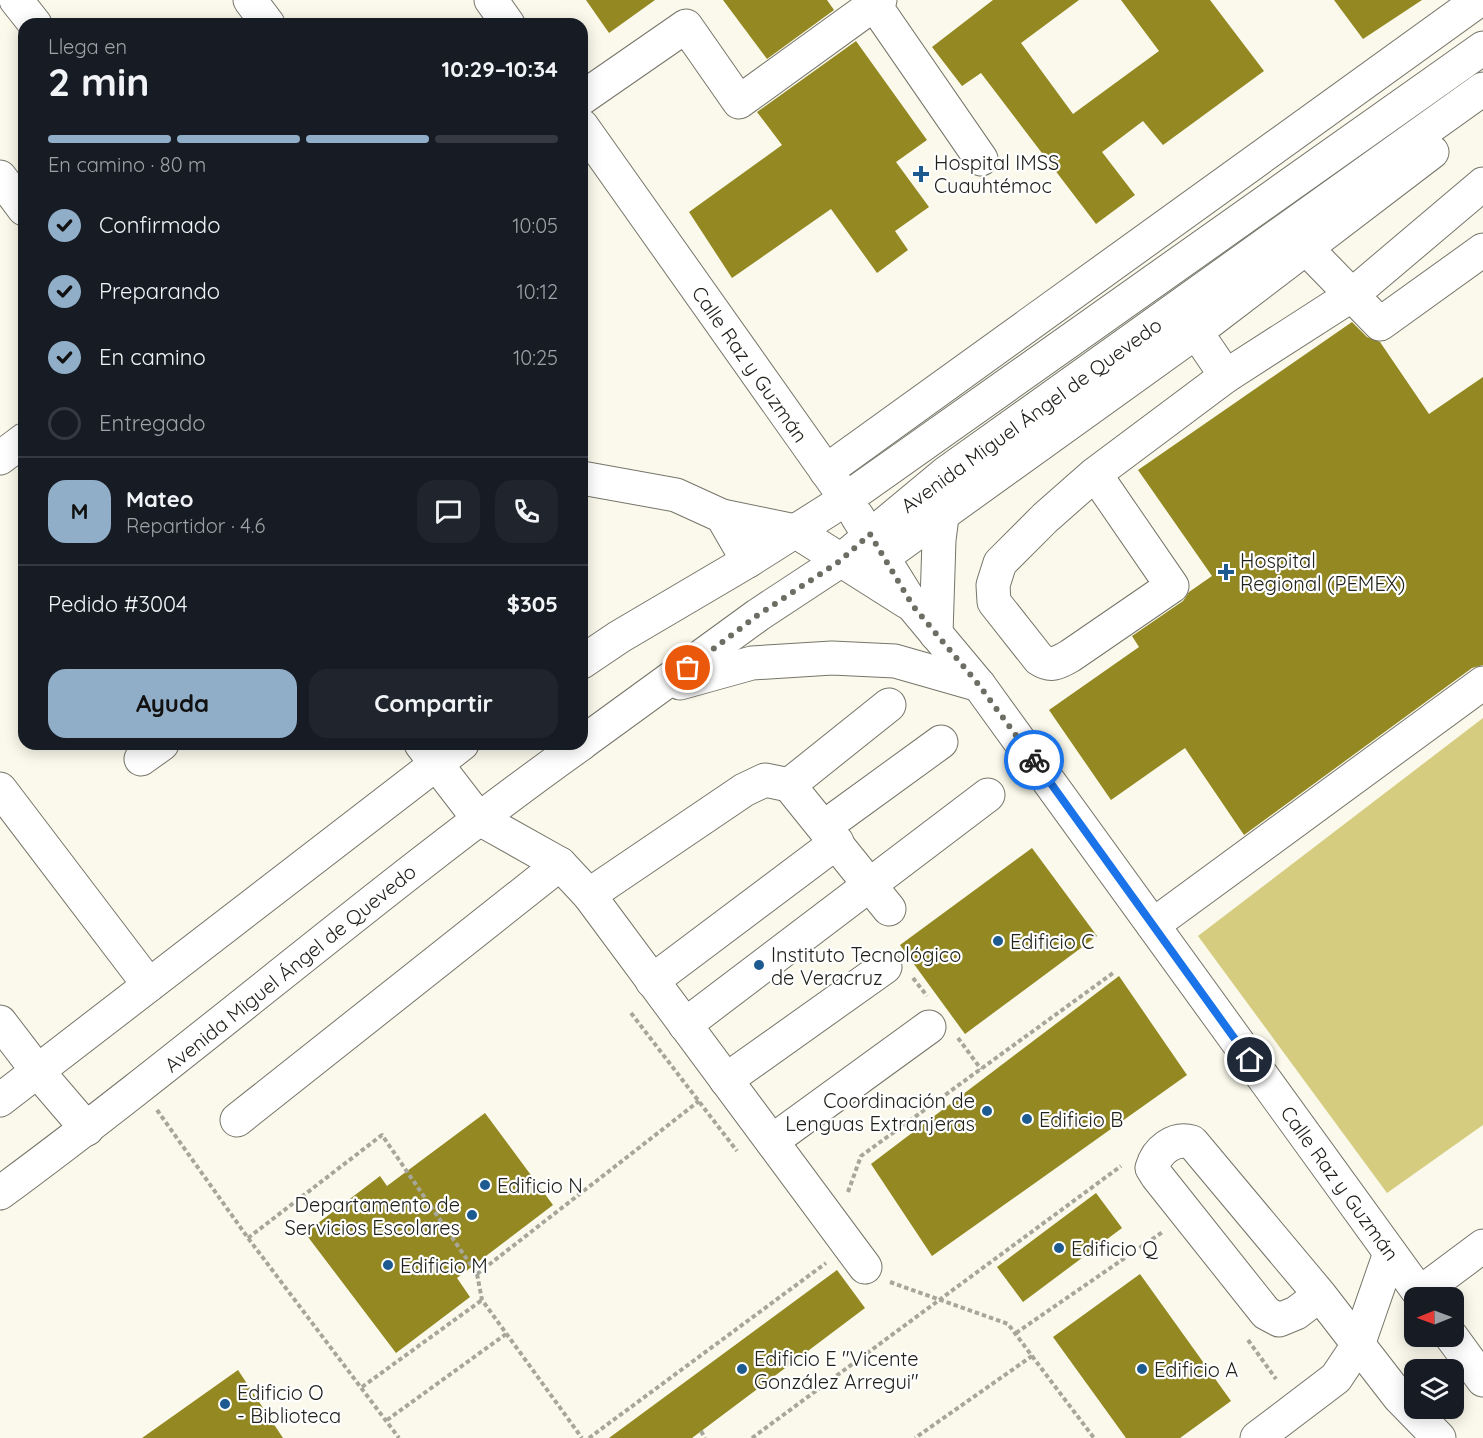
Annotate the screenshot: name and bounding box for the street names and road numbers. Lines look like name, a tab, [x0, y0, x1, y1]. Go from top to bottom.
street label: Calle Raz y Guzmán	[687, 281, 813, 447]
street label: Avenida Miguel Ángel de Quevedo	[896, 312, 1166, 518]
street label: Avenida Miguel Ángel de Quevedo	[159, 859, 421, 1077]
street label: Calle Raz y Guzmán	[1275, 1101, 1405, 1265]

